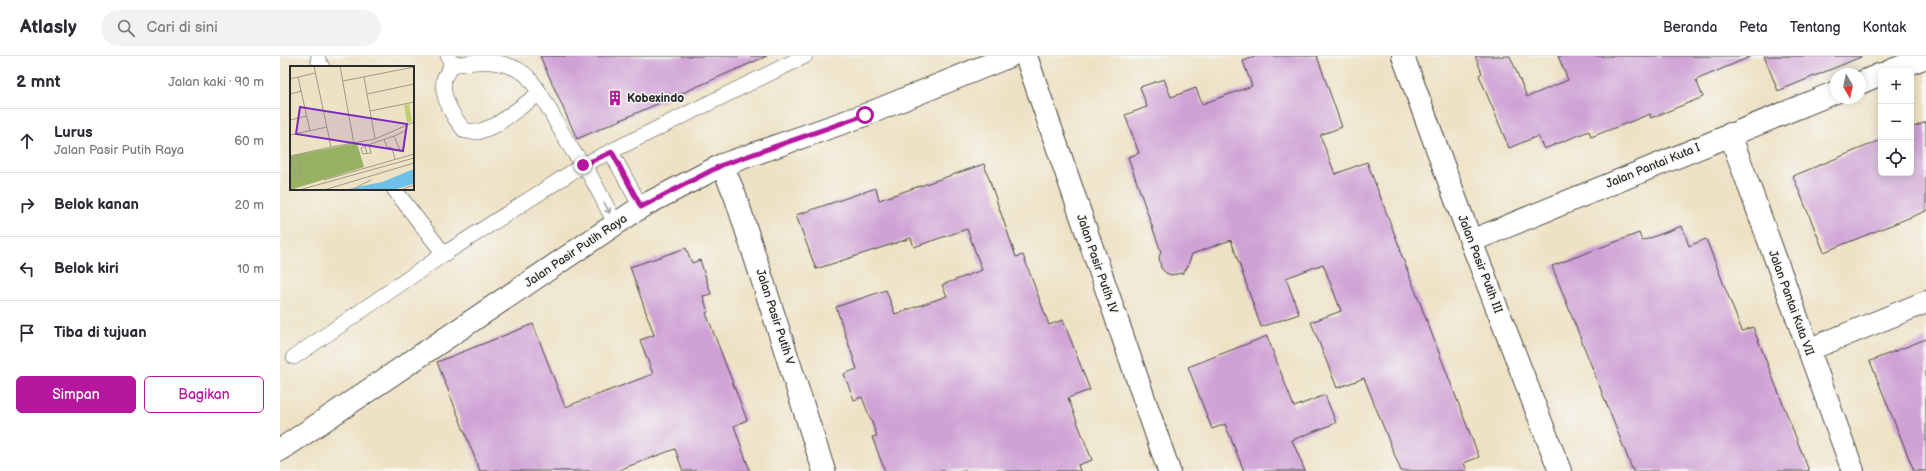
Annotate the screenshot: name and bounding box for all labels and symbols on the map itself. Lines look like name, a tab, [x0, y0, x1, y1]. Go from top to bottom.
inset map	[290, 66, 414, 190]
north arrow	[1830, 68, 1866, 104]
building icon: Kobexindo	[606, 89, 624, 107]
place label: Kobexindo	[627, 91, 684, 106]
route start	[856, 106, 874, 124]
street label: Jalan Pantai Kuta I	[1604, 140, 1703, 192]
route end	[574, 156, 592, 174]
one-way arrow	[604, 202, 611, 214]
street label: Jalan Pasir Putih Raya	[522, 211, 630, 291]
street label: Jalan Pasir Putih IV	[1073, 212, 1121, 316]
street label: Jalan Pasir Putih III	[1454, 213, 1506, 316]
street label: Jalan Pantai Kuta VII	[1765, 248, 1817, 358]
street label: Jalan Pasir Putih V	[752, 267, 798, 367]

